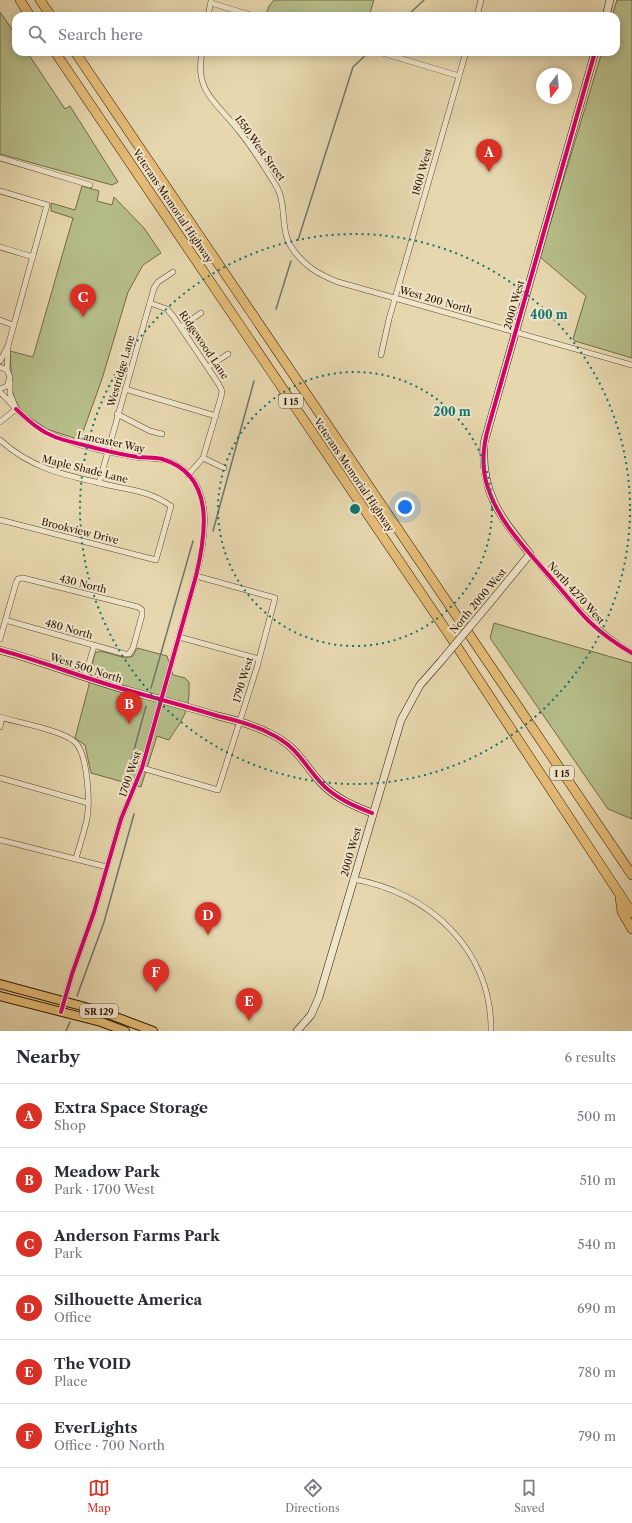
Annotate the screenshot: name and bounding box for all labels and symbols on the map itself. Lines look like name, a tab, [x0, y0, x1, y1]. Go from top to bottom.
north arrow	[536, 68, 572, 104]
street label: 1550 West Street	[232, 113, 289, 184]
pin: A	[476, 139, 502, 172]
street label: Veterans Memorial Highway	[129, 146, 216, 266]
street label: 1800 West	[409, 146, 435, 197]
street label: 2000 West	[501, 278, 527, 331]
street label: West 200 North	[397, 283, 475, 317]
pin: C	[70, 284, 96, 317]
text: 400 m	[530, 307, 568, 322]
street label: Ridgewood Lane	[176, 308, 232, 382]
street label: Westridge Lane	[104, 333, 138, 409]
road number: I 15	[279, 394, 303, 408]
text: 200 m	[433, 404, 471, 419]
street label: Veterans Memorial Highway	[310, 415, 397, 535]
street label: Lancaster Way	[76, 428, 147, 456]
street label: Maple Shade Lane	[41, 452, 130, 486]
your location	[395, 497, 415, 517]
centre of rings	[348, 502, 362, 516]
street label: Brookview Drive	[40, 515, 120, 547]
street label: North 4270 West	[545, 559, 608, 627]
street label: North 2000 West	[447, 565, 509, 636]
street label: 430 North	[58, 572, 109, 596]
street label: 480 North	[44, 616, 95, 642]
street label: West 500 North	[47, 650, 124, 686]
street label: 1790 West	[230, 655, 256, 704]
pin: B	[116, 691, 142, 724]
street label: 1700 West	[116, 749, 144, 799]
road number: I 15	[550, 766, 574, 780]
street label: 2000 West	[338, 825, 364, 878]
pin: D	[195, 902, 221, 935]
pin: F	[143, 959, 169, 992]
pin: E	[236, 988, 262, 1021]
road number: SR 129	[80, 1004, 118, 1018]

